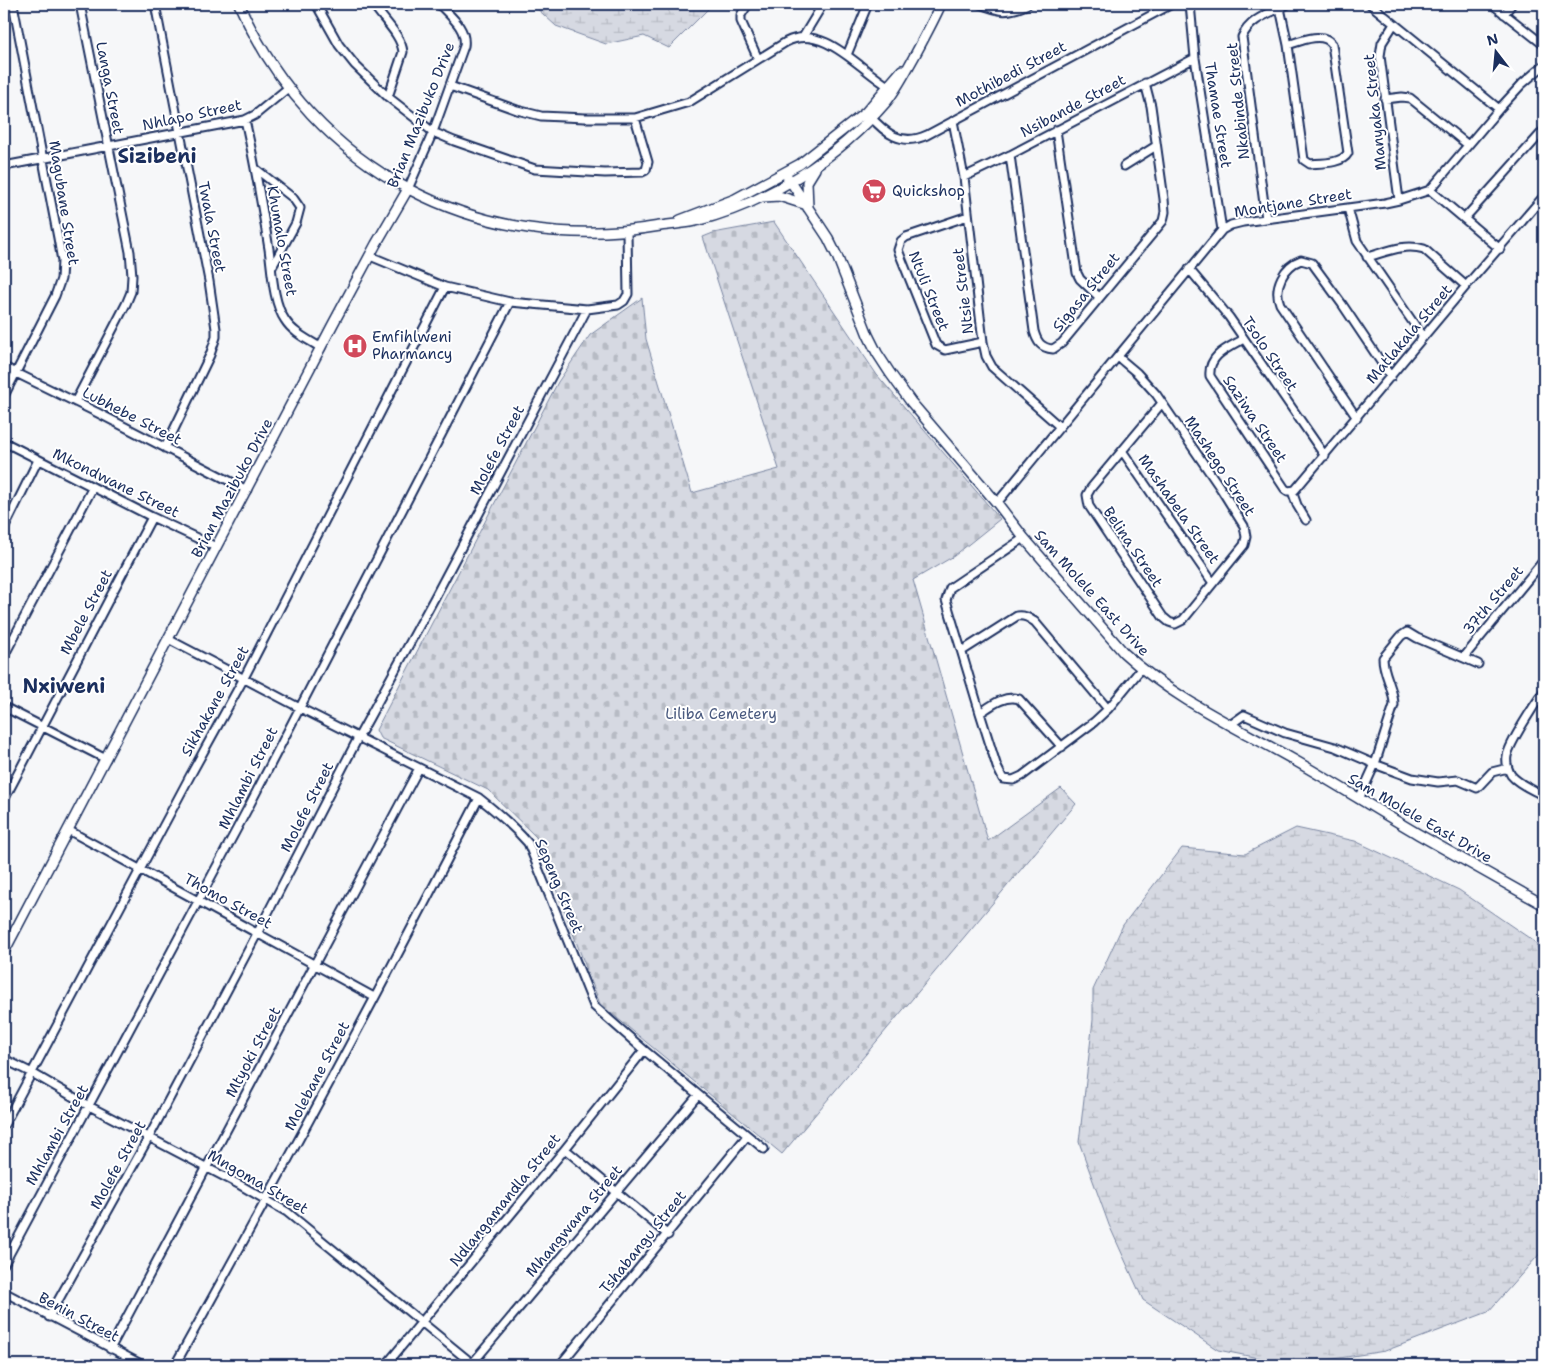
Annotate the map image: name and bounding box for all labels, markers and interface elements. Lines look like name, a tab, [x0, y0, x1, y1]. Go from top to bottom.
north arrow	[1470, 28, 1520, 78]
text: N	[1485, 29, 1500, 50]
street label: Mothibedi Street	[952, 36, 1070, 112]
street label: Brian Mazibuko Drive	[383, 39, 459, 191]
street label: Langa Street	[91, 40, 129, 136]
street label: Nkabinde Street	[1222, 41, 1254, 161]
street label: Manyaka Street	[1359, 53, 1391, 171]
street label: Thamae Street	[1200, 61, 1236, 169]
street label: Nsibande Street	[1017, 70, 1129, 142]
street label: Nhlapo Street	[140, 95, 244, 135]
street label: Magubane Street	[44, 139, 84, 267]
district label: Sizibeni	[117, 143, 197, 169]
supermarket icon: Quickshop	[861, 178, 887, 204]
street label: Twala Street	[193, 180, 231, 274]
place label: Quickshop	[892, 181, 965, 201]
street label: Khumalo Street	[262, 184, 302, 298]
street label: Montjane Street	[1233, 184, 1353, 222]
street label: Ntsie Street	[948, 247, 978, 335]
street label: Ntuli Street	[904, 248, 954, 334]
street label: Sigasa Street	[1048, 248, 1124, 336]
street label: Matlakala Street	[1361, 280, 1457, 388]
street label: Tsolo Street	[1238, 313, 1302, 395]
place label: Emfihlweni Pharmancy	[372, 327, 452, 364]
hospital icon: Emfihlweni Pharmancy	[342, 333, 368, 359]
street label: Saziwa Street	[1218, 371, 1292, 467]
street label: Lubhebe Street	[79, 382, 185, 450]
street label: Molefe Street	[465, 402, 529, 498]
street label: Mashego Street	[1180, 412, 1260, 520]
street label: Brian Mazibuko Drive	[187, 415, 277, 561]
street label: Mkondwane Street	[49, 444, 183, 522]
street label: Mashabela Street	[1134, 450, 1224, 568]
street label: Belina Street	[1099, 503, 1167, 591]
street label: Sam Molele East Drive	[1030, 526, 1154, 660]
street label: 37th Street	[1458, 561, 1528, 639]
street label: Mbele Street	[55, 566, 117, 658]
street label: Sikhakane Street	[176, 642, 254, 760]
district label: Nxiweni	[23, 673, 105, 699]
park label: Liliba Cemetery	[665, 704, 777, 724]
street label: Mhlambi Street	[214, 723, 282, 833]
street label: Molefe Street	[276, 759, 338, 855]
street label: Sam Molele East Drive	[1344, 768, 1496, 868]
street label: Sepeng Street	[530, 836, 588, 936]
street label: Thomo Street	[180, 869, 276, 933]
street label: Mtyoki Street	[221, 1003, 285, 1101]
street label: Molebane Street	[280, 1018, 354, 1134]
street label: Mhlambi Street	[21, 1081, 93, 1189]
street label: Molefe Street	[85, 1117, 151, 1213]
street label: Ndlangamandla Street	[445, 1129, 565, 1271]
street label: Mngoma Street	[204, 1145, 312, 1219]
street label: Mhangwana Street	[521, 1161, 627, 1281]
street label: Tshabangu Street	[595, 1186, 691, 1298]
street label: Benin Street	[35, 1287, 123, 1347]

